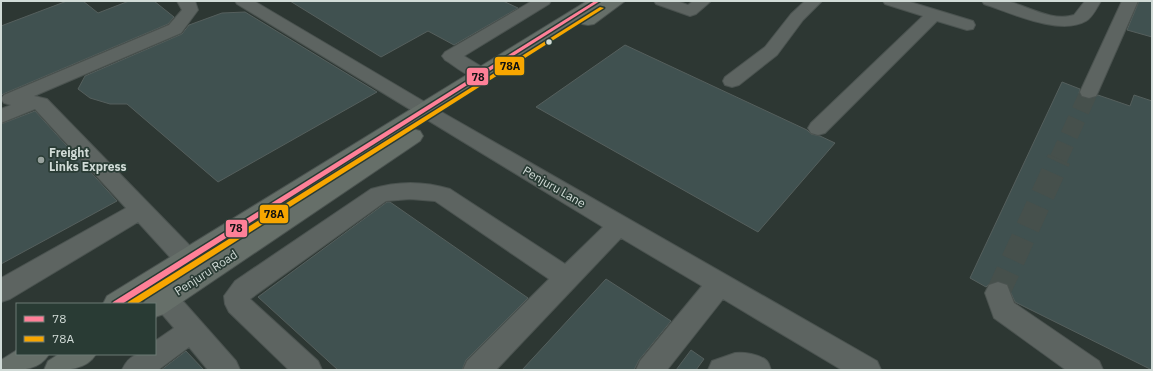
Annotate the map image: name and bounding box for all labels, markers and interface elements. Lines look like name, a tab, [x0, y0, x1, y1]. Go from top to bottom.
unlabelled marker	[544, 37, 554, 47]
line badge: 78A	[494, 56, 525, 76]
text: 78A	[500, 59, 521, 73]
line badge: 78	[466, 67, 489, 86]
text: 78	[471, 70, 485, 84]
place label: Freight Links Express	[49, 145, 126, 174]
marker: Freight Links Express	[36, 155, 46, 165]
street label: Penjuru Lane	[520, 163, 589, 211]
line badge: 78A	[259, 204, 289, 224]
text: 78A	[264, 207, 285, 221]
line badge: 78	[225, 219, 248, 238]
text: 78	[229, 221, 243, 235]
street label: Penjuru Road	[171, 247, 240, 298]
legend	[16, 303, 156, 355]
text: 78	[52, 311, 66, 326]
text: 78A	[52, 331, 74, 346]

